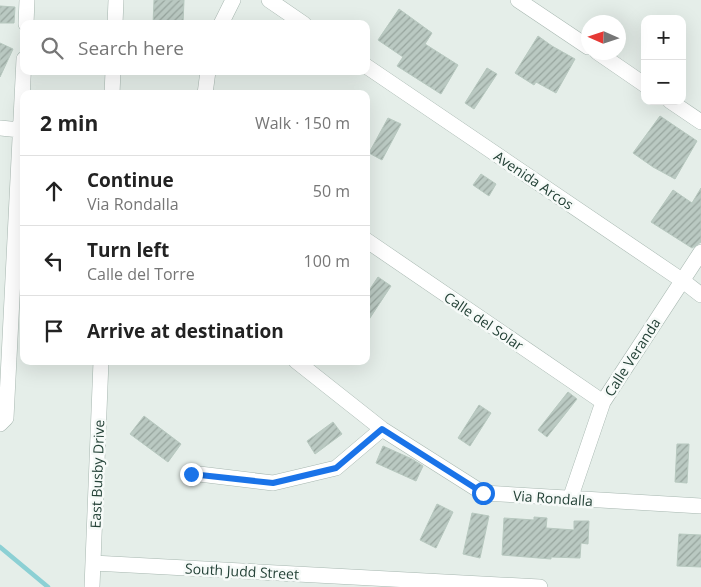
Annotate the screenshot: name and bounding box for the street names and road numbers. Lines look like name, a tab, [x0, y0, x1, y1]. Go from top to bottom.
street label: Avenida Arcos	[490, 146, 578, 214]
street label: Calle del Solar	[441, 287, 528, 355]
street label: Calle Veranda	[600, 314, 664, 400]
street label: East Busby Drive	[86, 419, 108, 529]
street label: Via Rondalla	[512, 486, 594, 510]
street label: South Judd Street	[185, 559, 299, 583]

